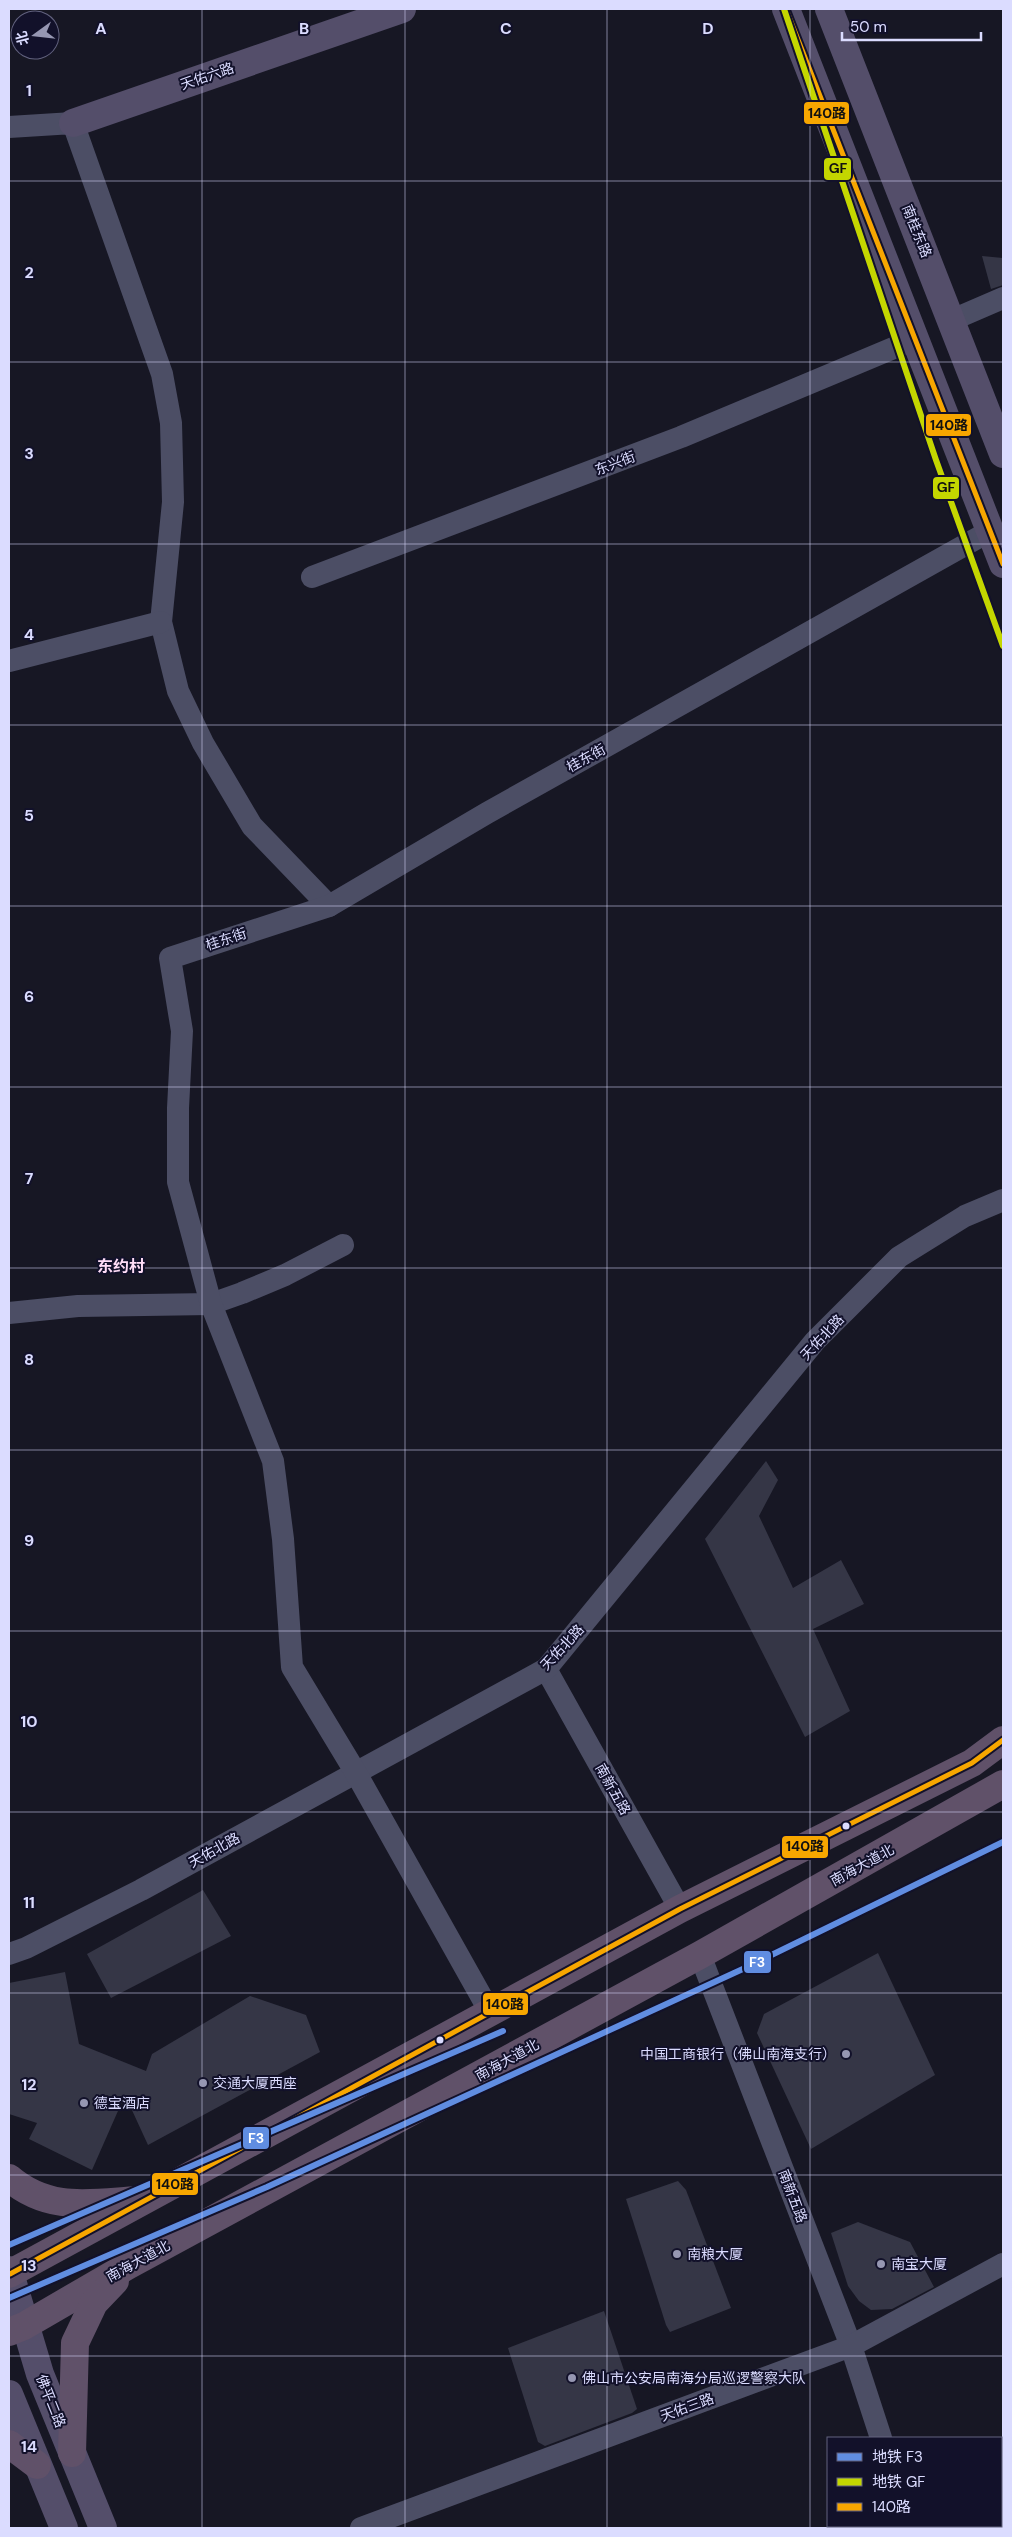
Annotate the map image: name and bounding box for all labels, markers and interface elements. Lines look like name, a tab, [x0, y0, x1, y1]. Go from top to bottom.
north arrow	[10, 10, 60, 60]
scale bar	[842, 10, 981, 42]
text: 50 m	[850, 17, 887, 37]
text: A	[95, 18, 107, 39]
text: B	[299, 18, 309, 39]
text: C	[500, 18, 512, 39]
text: D	[702, 18, 714, 39]
text: 北	[12, 29, 33, 47]
street label: 天佑六路	[178, 58, 236, 94]
text: 1	[26, 80, 32, 101]
line badge: 140路	[803, 101, 850, 125]
text: 140路	[808, 104, 846, 122]
line badge: GF	[823, 157, 852, 181]
text: GF	[829, 159, 848, 177]
street label: 南桂东路	[898, 202, 936, 260]
text: 2	[24, 262, 34, 283]
line badge: 140路	[925, 413, 972, 437]
text: 140路	[930, 416, 968, 434]
text: 3	[24, 443, 34, 464]
street label: 东兴街	[592, 447, 638, 479]
line badge: GF	[932, 476, 960, 500]
text: GF	[937, 478, 956, 496]
text: 4	[24, 624, 34, 645]
street label: 桂东街	[563, 740, 609, 776]
text: 5	[24, 805, 34, 826]
street label: 桂东街	[203, 924, 249, 954]
text: 6	[24, 986, 34, 1007]
text: 7	[25, 1168, 34, 1189]
district label: 东约村	[97, 1256, 145, 1277]
street label: 天佑北路	[796, 1310, 848, 1364]
text: 8	[24, 1349, 34, 1370]
text: 9	[24, 1530, 34, 1551]
street label: 天佑北路	[536, 1620, 588, 1674]
text: 10	[20, 1711, 38, 1732]
street label: 南新五路	[592, 1760, 634, 1818]
unlabelled marker	[841, 1821, 851, 1831]
street label: 天佑北路	[185, 1829, 243, 1871]
line badge: 140路	[781, 1835, 829, 1859]
text: 140路	[786, 1837, 824, 1855]
street label: 南海大道北	[827, 1840, 897, 1890]
text: 11	[23, 1892, 35, 1913]
line badge: F3	[743, 1950, 772, 1974]
text: F3	[749, 1953, 765, 1971]
line badge: 140路	[482, 1992, 529, 2016]
text: 140路	[486, 1995, 524, 2013]
unlabelled marker	[435, 2035, 445, 2045]
street label: 南海大道北	[472, 2035, 542, 2085]
place label: 中国工商银行（佛山南海支行）	[640, 2045, 836, 2063]
marker: 中国工商银行（佛山南海支行）	[840, 2048, 852, 2060]
text: 12	[21, 2074, 37, 2095]
place label: 交通大厦西座	[213, 2074, 297, 2092]
marker: 交通大厦西座	[197, 2077, 209, 2089]
place label: 德宝酒店	[94, 2094, 150, 2112]
marker: 德宝酒店	[78, 2097, 90, 2109]
line badge: F3	[242, 2126, 270, 2150]
text: F3	[248, 2129, 264, 2147]
street label: 南新五路	[775, 2167, 811, 2225]
line badge: 140路	[151, 2172, 199, 2196]
text: 140路	[156, 2175, 194, 2193]
street label: 南海大道北	[103, 2236, 173, 2286]
place label: 南粮大厦	[687, 2245, 743, 2263]
marker: 南粮大厦	[671, 2248, 683, 2260]
text: 13	[21, 2255, 37, 2276]
place label: 南宝大厦	[891, 2255, 947, 2273]
marker: 南宝大厦	[875, 2258, 887, 2270]
place label: 佛山市公安局南海分局巡逻警察大队	[582, 2369, 806, 2387]
street label: 佛平二路	[32, 2372, 70, 2430]
marker: 佛山市公安局南海分局巡逻警察大队	[566, 2372, 578, 2384]
street label: 天佑三路	[658, 2389, 716, 2425]
text: 14	[21, 2436, 37, 2457]
legend	[827, 2437, 1002, 2527]
text: 地铁 F3	[872, 2447, 923, 2467]
text: 地铁 GF	[872, 2472, 925, 2492]
text: 140路	[872, 2497, 911, 2517]

